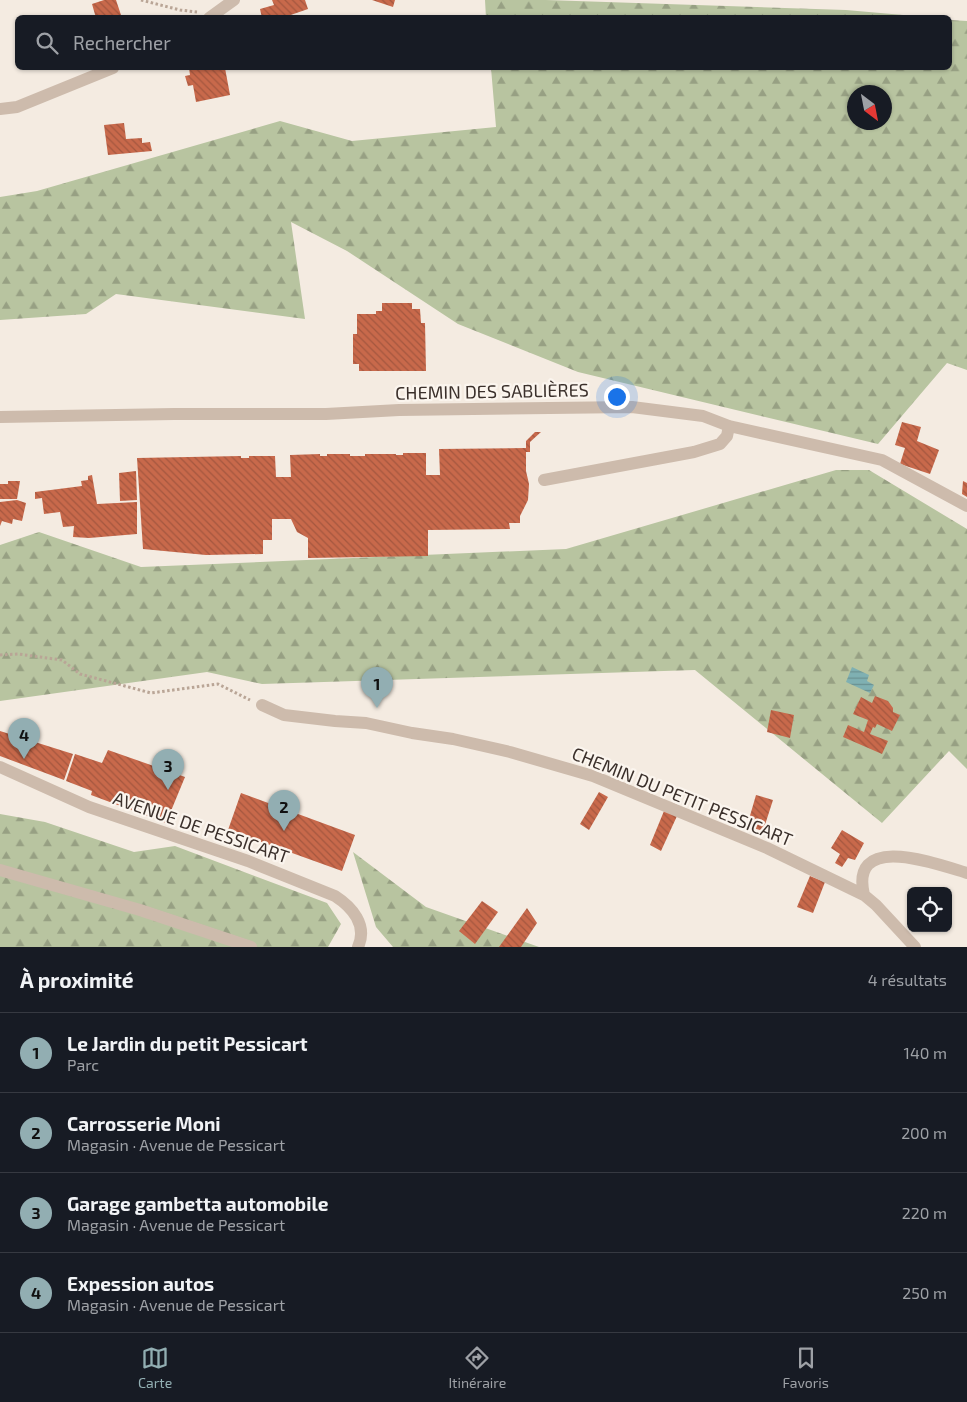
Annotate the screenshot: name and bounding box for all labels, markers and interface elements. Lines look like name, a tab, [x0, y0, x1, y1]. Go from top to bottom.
search box	[15, 15, 952, 70]
icon: search	[33, 29, 61, 57]
text: Rechercher	[73, 31, 171, 54]
north arrow	[847, 85, 892, 130]
street label: CHEMIN DES SABLIÈRES	[395, 378, 589, 404]
your location	[604, 384, 630, 410]
pin: 1	[361, 667, 393, 708]
pin: 4	[8, 718, 40, 759]
street label: CHEMIN DU PETIT PESSICART	[569, 742, 796, 851]
pin: 3	[152, 749, 184, 790]
street label: AVENUE DE PESSICART	[110, 787, 293, 868]
pin: 2	[268, 790, 300, 831]
map controls	[907, 887, 952, 932]
button: locate	[907, 887, 952, 932]
text: À proximité	[20, 967, 134, 992]
text: 4 résultats	[868, 970, 947, 989]
text: Le Jardin du petit Pessicart	[67, 1032, 308, 1055]
text: 1	[33, 1043, 39, 1062]
text: 140 m	[904, 1043, 947, 1062]
text: Parc	[67, 1055, 99, 1074]
text: Carrosserie Moni	[67, 1112, 221, 1135]
text: 2	[31, 1123, 41, 1142]
text: 200 m	[901, 1123, 947, 1142]
text: Magasin · Avenue de Pessicart	[67, 1135, 285, 1154]
text: Garage gambetta automobile	[67, 1192, 328, 1215]
text: 3	[31, 1203, 41, 1222]
text: 220 m	[902, 1203, 947, 1222]
text: Magasin · Avenue de Pessicart	[67, 1215, 285, 1234]
text: Expession autos	[67, 1272, 214, 1295]
text: 4	[31, 1283, 41, 1302]
text: 250 m	[902, 1283, 947, 1302]
text: Magasin · Avenue de Pessicart	[67, 1295, 285, 1314]
tab: Carte	[138, 1344, 172, 1391]
tab: Itinéraire	[448, 1344, 506, 1391]
tab: Favoris	[782, 1344, 829, 1391]

